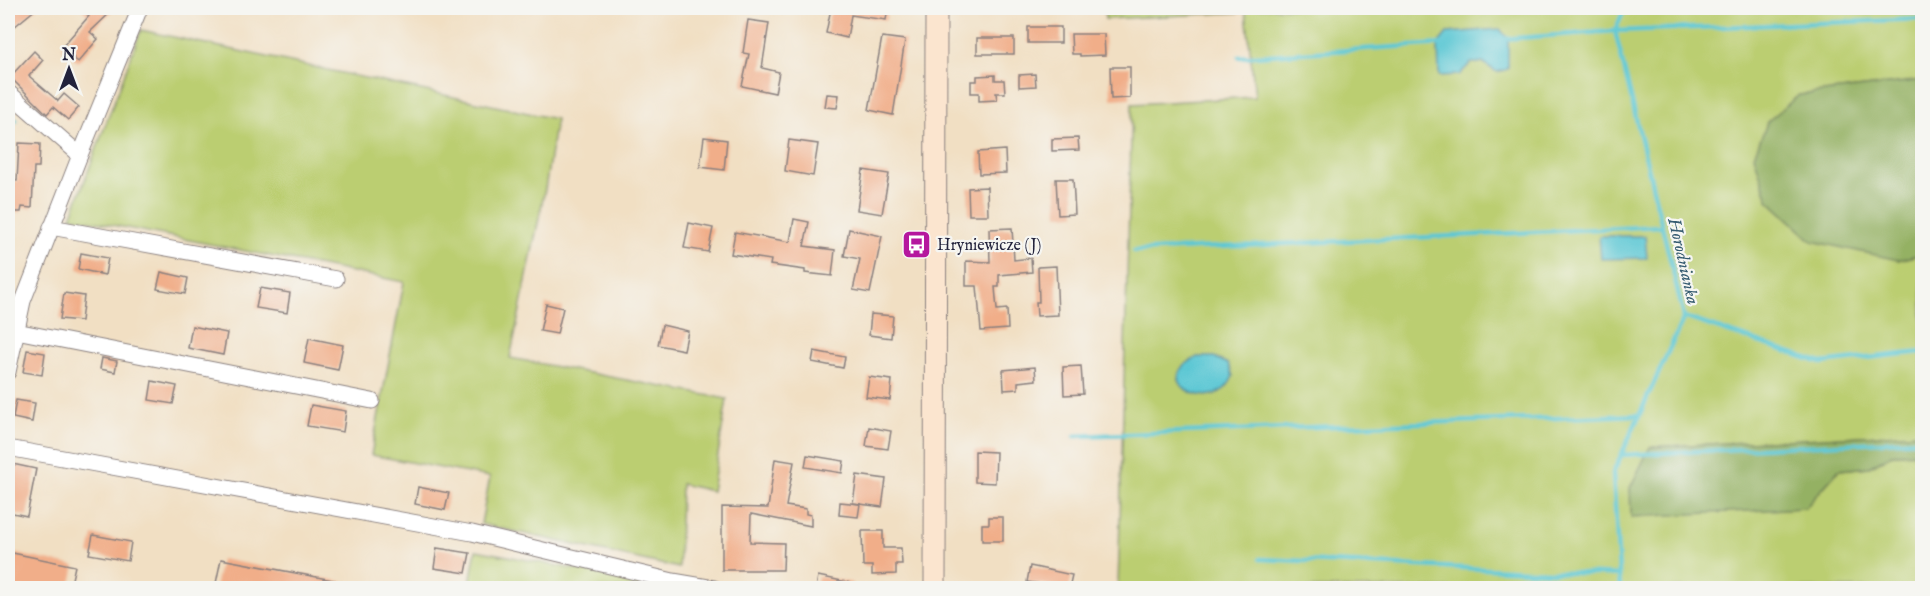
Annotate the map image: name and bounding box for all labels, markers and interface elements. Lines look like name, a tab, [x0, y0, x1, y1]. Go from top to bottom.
north arrow	[39, 39, 99, 99]
text: N	[61, 46, 76, 66]
water label: Horodnianka	[1661, 215, 1704, 307]
bus stop icon: Hryniewicze (J)	[900, 228, 932, 260]
place label: Hryniewicze (J)	[937, 236, 1041, 256]

